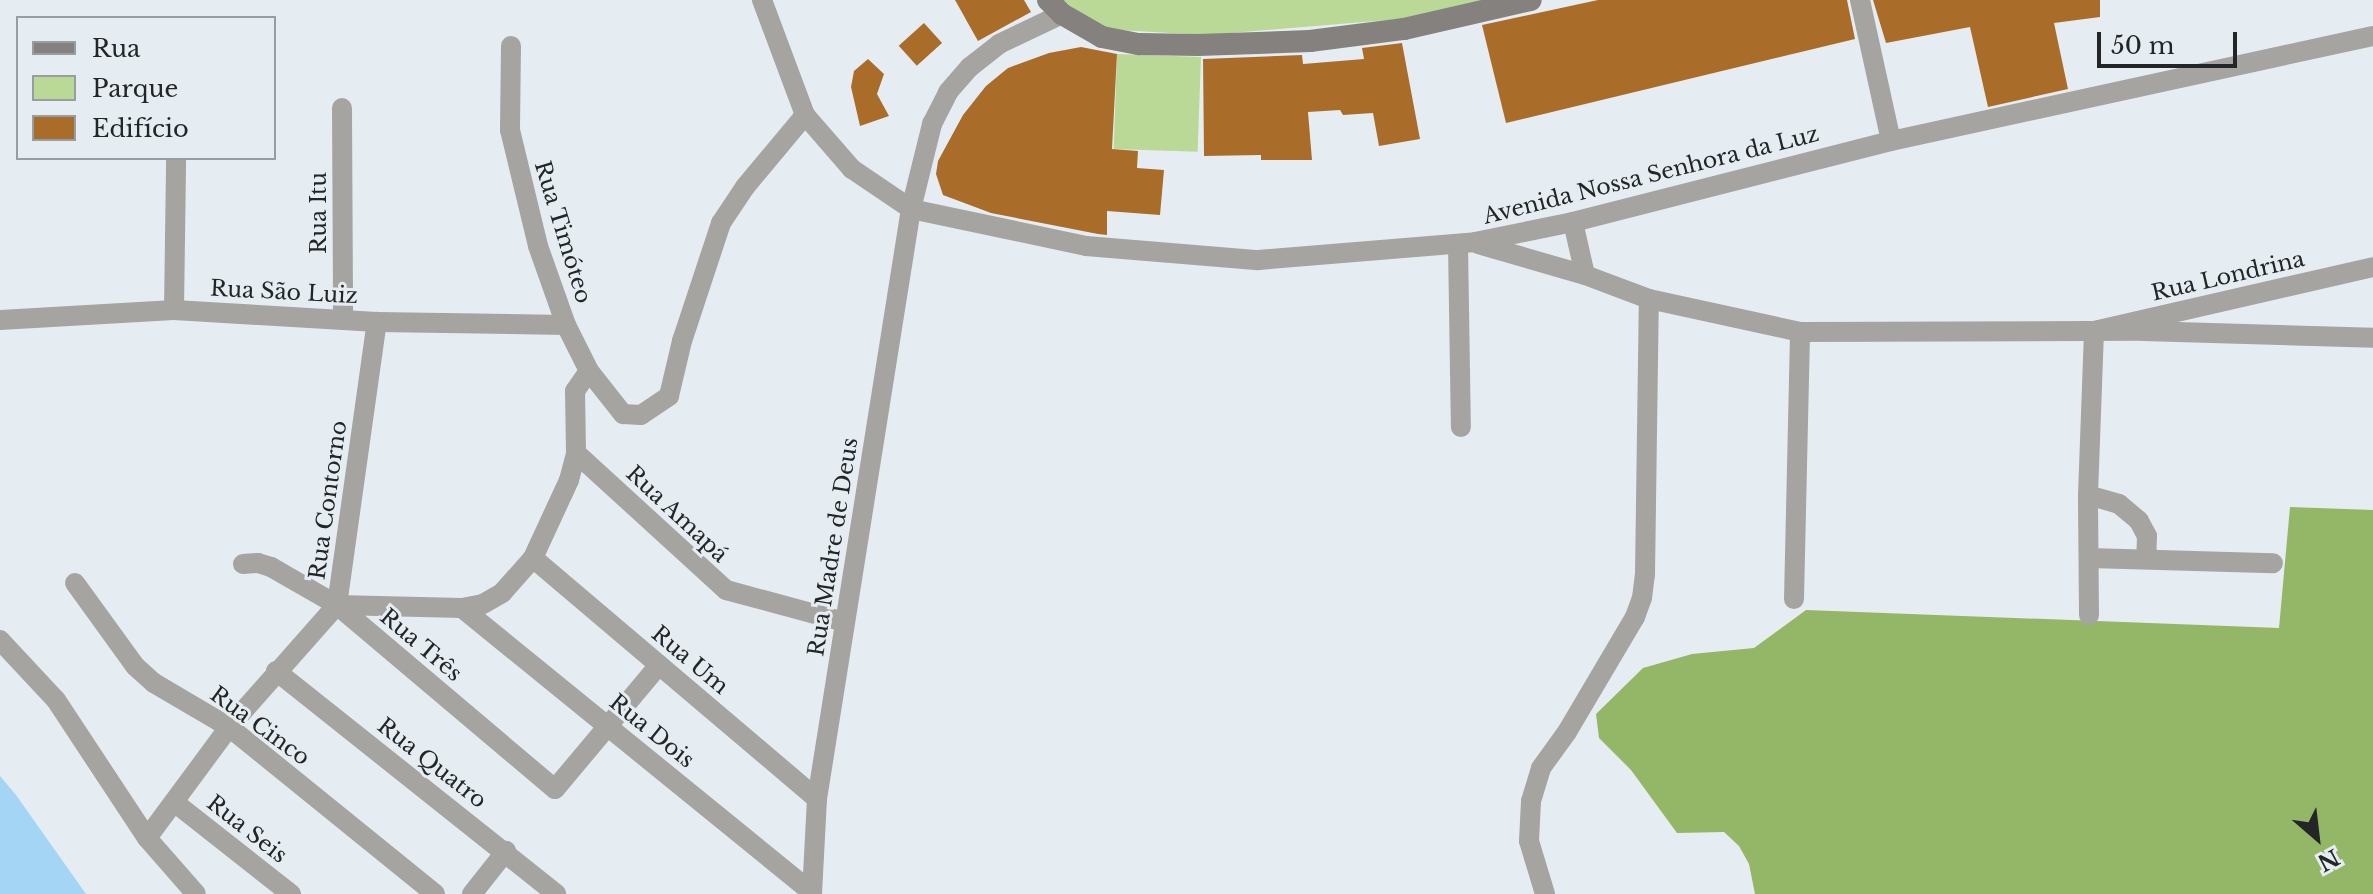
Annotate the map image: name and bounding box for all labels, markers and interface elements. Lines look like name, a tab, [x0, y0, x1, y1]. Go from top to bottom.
legend	[16, 16, 276, 160]
scale bar	[2101, 16, 2241, 66]
text: 50 m	[2111, 31, 2174, 60]
text: Rua	[92, 34, 140, 63]
text: Parque	[92, 74, 178, 103]
text: Edifício	[92, 114, 189, 143]
street label: Avenida Nossa Senhora da Luz	[1480, 120, 1822, 230]
street label: Rua Timóteo	[529, 157, 597, 307]
street label: Rua Itu	[306, 172, 332, 254]
street label: Rua Londrina	[2149, 246, 2307, 306]
street label: Rua São Luiz	[209, 275, 359, 309]
street label: Rua Contorno	[304, 419, 352, 581]
street label: Rua Madre de Deus	[803, 436, 863, 658]
street label: Rua Amapá	[620, 460, 734, 568]
street label: Rua Três	[374, 603, 468, 687]
street label: Rua Um	[646, 620, 734, 700]
street label: Rua Cinco	[205, 681, 315, 771]
street label: Rua Dois	[604, 689, 700, 773]
street label: Rua Quatro	[372, 712, 492, 814]
street label: Rua Seis	[201, 789, 293, 869]
north arrow	[2277, 798, 2357, 878]
text: N	[2313, 843, 2344, 876]

